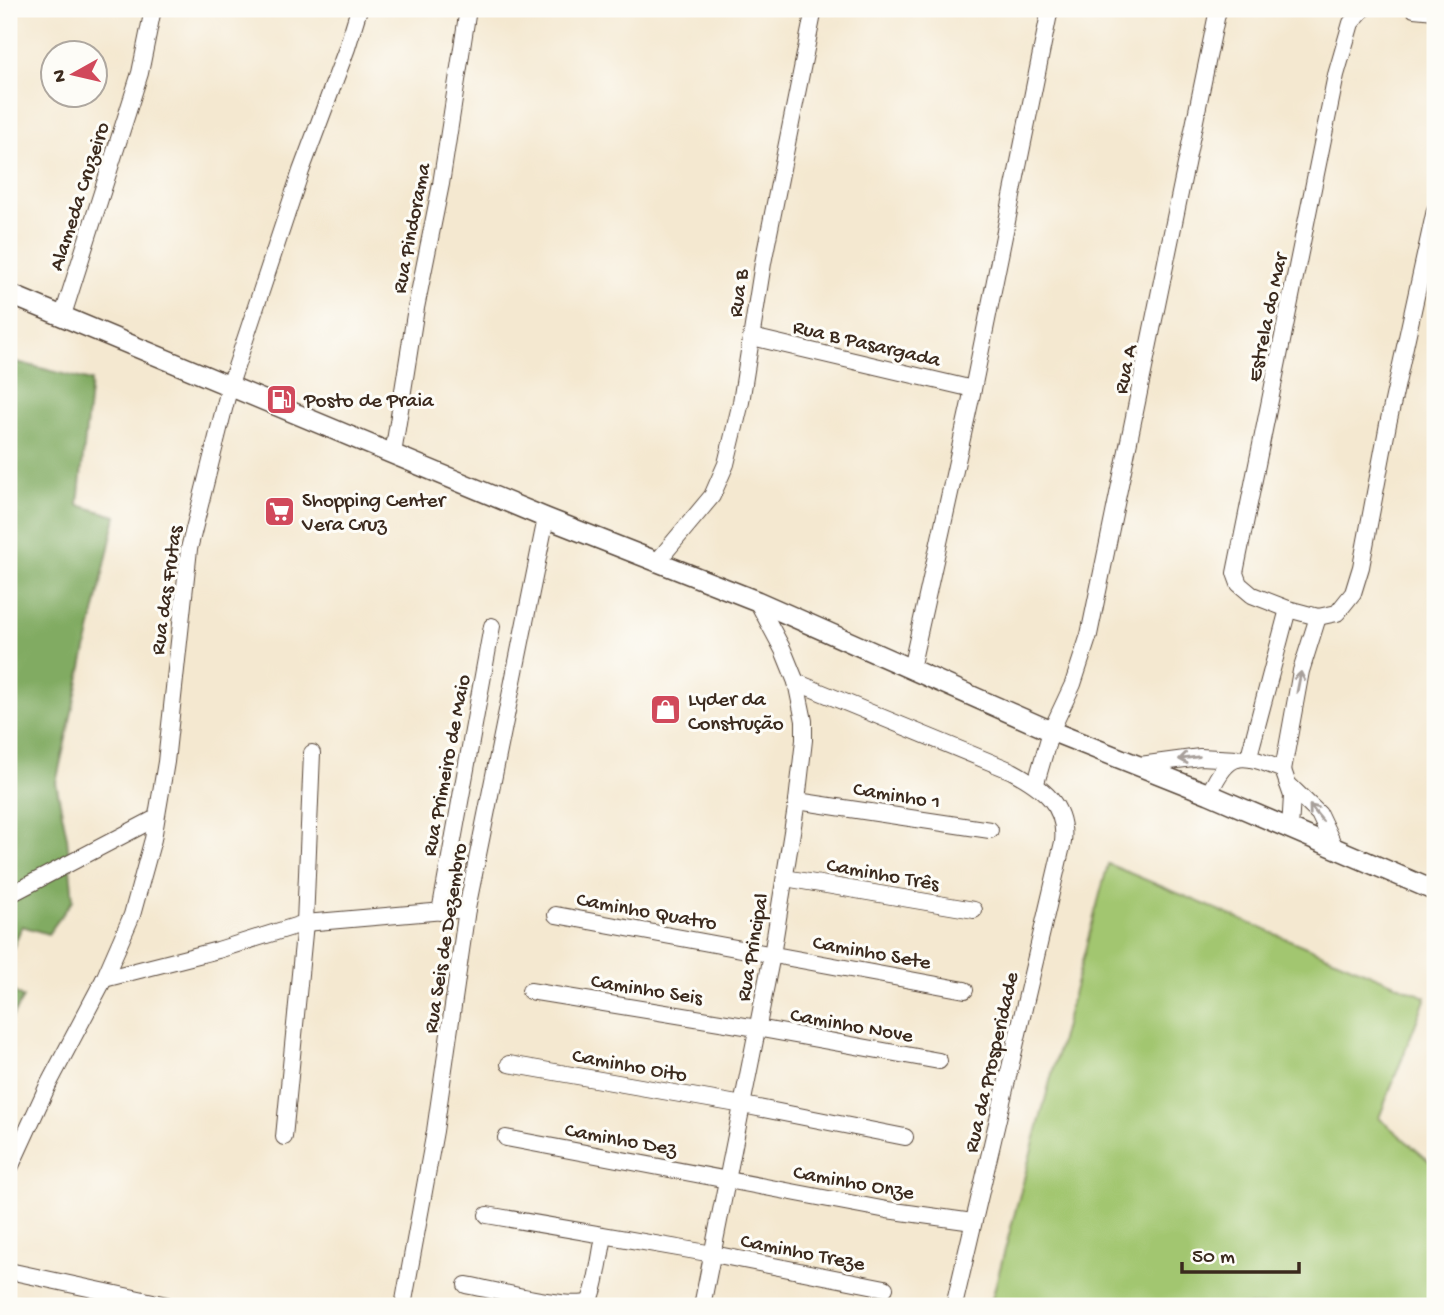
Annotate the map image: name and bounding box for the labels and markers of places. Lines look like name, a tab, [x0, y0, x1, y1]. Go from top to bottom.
fuel station icon: Posto de Praia	[264, 382, 298, 416]
place label: Posto de Praia	[303, 390, 435, 415]
place label: Shopping Center Vera Cruz	[301, 490, 447, 539]
supermarket icon: Shopping Center Vera Cruz	[262, 494, 296, 528]
place label: Lyder da Construção	[688, 689, 784, 738]
shop icon: Lyder da Construção	[648, 693, 682, 727]

